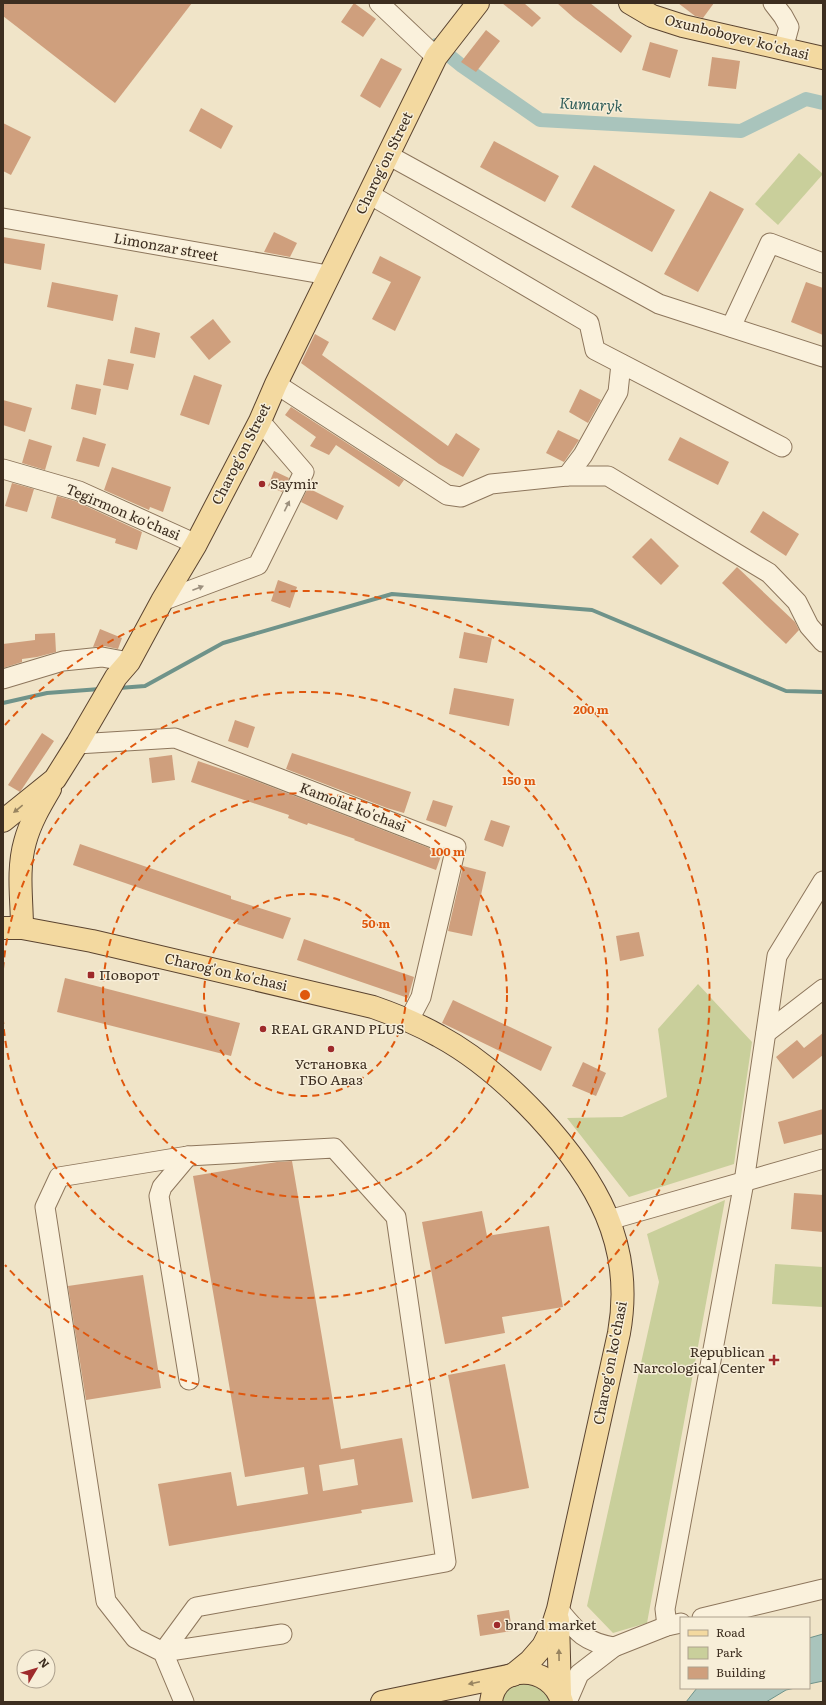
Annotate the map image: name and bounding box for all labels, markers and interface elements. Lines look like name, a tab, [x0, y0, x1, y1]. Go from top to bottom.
street label: Oxunboboyev ko'chasi	[663, 8, 812, 64]
water label: Kumaryk	[559, 90, 624, 117]
street label: Charog'on Street	[350, 108, 417, 217]
street label: Limonzar street	[112, 227, 220, 265]
street label: Charog'on Street	[206, 399, 275, 508]
place label: Saymir	[270, 473, 318, 493]
street label: Tegirmon ko'chasi	[63, 478, 184, 544]
marker: Saymir	[257, 479, 267, 489]
one-way arrow	[284, 500, 290, 512]
one-way arrow	[193, 584, 205, 590]
text: 200 m	[573, 700, 609, 718]
text: 150 m	[502, 771, 536, 789]
street label: Kamolat ko'chasi	[297, 776, 410, 836]
one-way arrow	[13, 805, 24, 814]
text: 100 m	[431, 842, 465, 860]
text: 50 m	[362, 914, 390, 932]
street label: Charog'on ko'chasi	[163, 947, 290, 995]
place label: Поворот	[99, 964, 160, 984]
marker: Поворот	[86, 970, 96, 980]
centre of rings	[298, 988, 312, 1002]
place label: REAL GRAND PLUS	[271, 1018, 404, 1038]
marker: REAL GRAND PLUS	[258, 1024, 268, 1034]
marker: Установка ГБО Аваз	[326, 1044, 336, 1054]
place label: Установка ГБО Аваз	[295, 1053, 368, 1089]
street label: Charog'on ko'chasi	[587, 1299, 631, 1426]
place label: Republican Narcological Center	[633, 1341, 765, 1377]
marker: Republican Narcological Center	[768, 1354, 780, 1366]
place label: brand market	[505, 1614, 597, 1634]
legend	[680, 1617, 810, 1689]
marker: brand market	[492, 1620, 502, 1630]
text: Road	[716, 1623, 746, 1641]
text: Park	[716, 1643, 743, 1661]
one-way arrow	[556, 1648, 562, 1661]
north arrow	[16, 1649, 56, 1689]
text: N	[36, 1654, 54, 1671]
text: Building	[716, 1663, 766, 1681]
one-way arrow	[468, 1680, 481, 1686]

